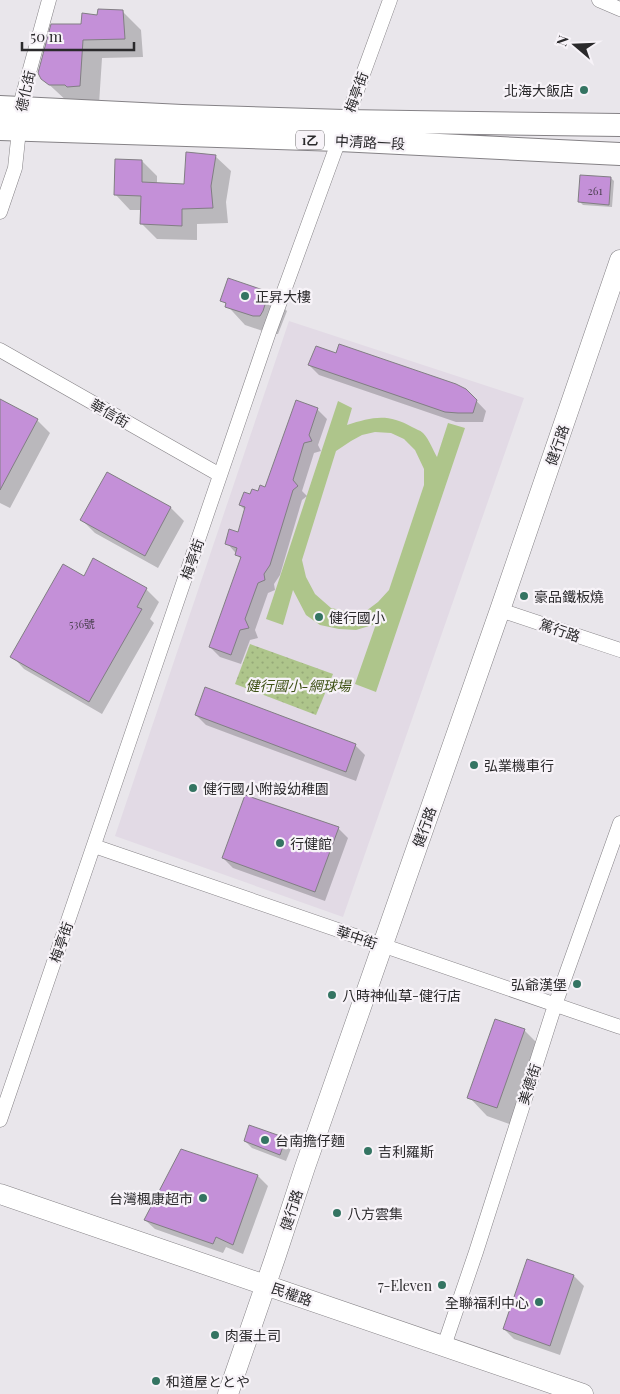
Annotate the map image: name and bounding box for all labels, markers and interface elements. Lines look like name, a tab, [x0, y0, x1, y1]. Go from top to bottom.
scale bar	[22, 20, 135, 52]
north arrow	[550, 20, 600, 70]
text: 50 m	[30, 26, 63, 46]
text: N	[552, 33, 573, 48]
street label: 德化街	[11, 68, 39, 114]
street label: 梅亭街	[340, 69, 372, 115]
place label: 北海大飯店	[504, 81, 574, 100]
marker: 北海大飯店	[578, 84, 590, 96]
road number: 1乙	[296, 130, 324, 150]
street label: 中清路一段	[335, 131, 405, 153]
house number: 261	[587, 183, 603, 198]
place label: 正昇大樓	[255, 287, 311, 306]
marker: 正昇大樓	[239, 290, 251, 302]
street label: 華信街	[87, 394, 133, 432]
street label: 健行路	[541, 422, 573, 468]
street label: 梅亭街	[176, 536, 208, 582]
place label: 豪品鐵板燒	[534, 587, 604, 606]
marker: 豪品鐵板燒	[518, 590, 530, 602]
place label: 健行國小	[329, 608, 385, 627]
marker: 健行國小	[313, 611, 325, 623]
street label: 篤行路	[537, 614, 583, 646]
house number: 536號	[69, 616, 95, 631]
park label: 健行國小-網球場	[245, 676, 353, 695]
place label: 弘業機車行	[484, 756, 554, 775]
marker: 弘業機車行	[468, 759, 480, 771]
place label: 健行國小附設幼稚園	[203, 779, 329, 798]
marker: 健行國小附設幼稚園	[187, 782, 199, 794]
street label: 健行路	[408, 804, 440, 850]
place label: 行健館	[290, 834, 332, 853]
marker: 行健館	[274, 837, 286, 849]
street label: 梅亭街	[45, 919, 77, 965]
street label: 華中街	[334, 921, 380, 953]
place label: 弘爺漢堡	[511, 975, 567, 994]
marker: 弘爺漢堡	[571, 978, 583, 990]
place label: 八時神仙草-健行店	[342, 986, 461, 1005]
marker: 八時神仙草-健行店	[326, 989, 338, 1001]
street label: 美德街	[513, 1061, 545, 1107]
place label: 台南擔仔麵	[275, 1131, 345, 1150]
marker: 台南擔仔麵	[259, 1134, 271, 1146]
place label: 吉利羅斯	[378, 1142, 434, 1161]
marker: 吉利羅斯	[362, 1145, 374, 1157]
street label: 健行路	[275, 1187, 307, 1233]
place label: 台灣楓康超市	[109, 1189, 193, 1208]
marker: 台灣楓康超市	[197, 1192, 209, 1204]
place label: 八方雲集	[347, 1204, 403, 1223]
marker: 八方雲集	[331, 1207, 343, 1219]
place label: 7-Eleven	[378, 1276, 433, 1295]
street label: 民權路	[269, 1278, 315, 1310]
marker: 7-Eleven	[436, 1279, 448, 1291]
place label: 全聯福利中心	[445, 1293, 529, 1312]
marker: 全聯福利中心	[533, 1296, 545, 1308]
place label: 肉蛋土司	[225, 1326, 281, 1345]
marker: 肉蛋土司	[209, 1329, 221, 1341]
place label: 和道屋ととや	[166, 1372, 250, 1391]
marker: 和道屋ととや	[150, 1375, 162, 1387]

